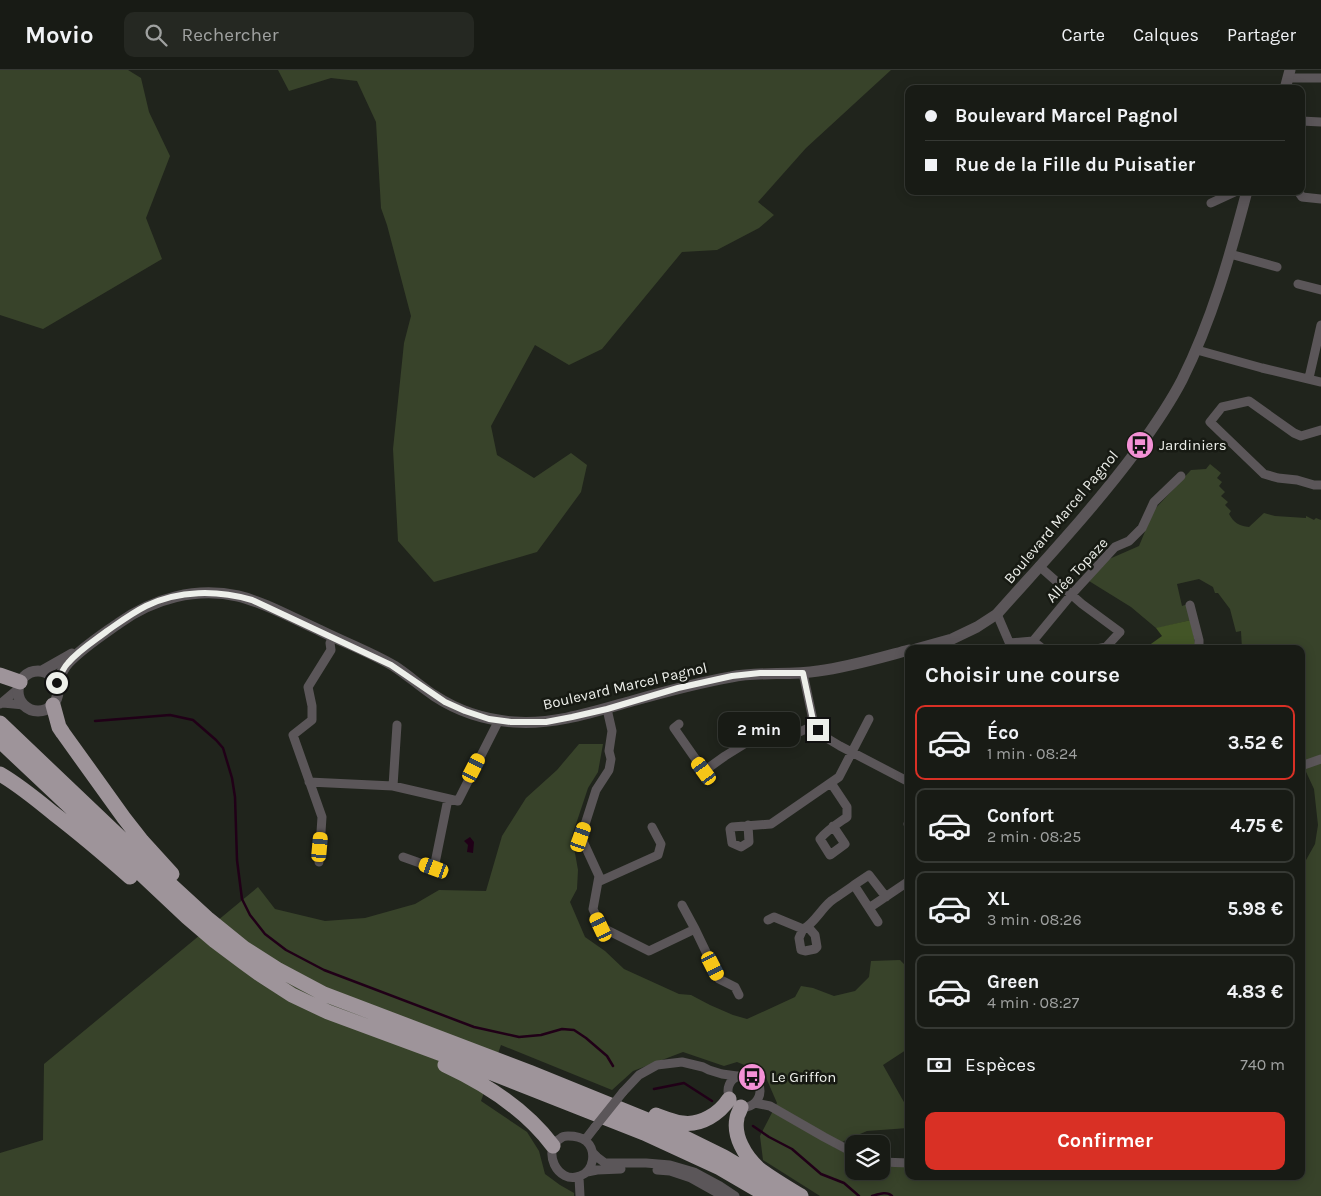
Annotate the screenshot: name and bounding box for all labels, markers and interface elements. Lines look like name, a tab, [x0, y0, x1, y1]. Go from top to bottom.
search box	[124, 12, 474, 57]
text: Movio	[25, 21, 94, 49]
icon: search	[142, 21, 170, 49]
text: Rechercher	[182, 24, 279, 46]
text: Carte	[1061, 24, 1105, 46]
text: Calques	[1133, 24, 1199, 46]
text: Partager	[1227, 24, 1296, 46]
text: Boulevard Marcel Pagnol	[955, 105, 1178, 127]
text: Rue de la Fille du Puisatier	[955, 154, 1195, 176]
bus stop icon: Jardiniers	[1125, 430, 1155, 460]
place label: Jardiniers	[1159, 436, 1227, 454]
street label: Boulevard Marcel Pagnol	[1000, 447, 1122, 587]
street label: Allée Topaze	[1042, 534, 1112, 606]
street label: Boulevard Marcel Pagnol	[541, 658, 709, 714]
text: Choisir une course	[925, 662, 1120, 688]
route start	[46, 672, 68, 694]
callout: 2 min	[718, 712, 800, 748]
route end	[807, 719, 829, 741]
text: 2 min	[737, 720, 781, 739]
icon: car	[927, 720, 972, 765]
text: Éco	[987, 722, 1019, 744]
text: 3.52 €	[1228, 732, 1283, 754]
text: 1 min · 08:24	[987, 744, 1077, 763]
car	[460, 751, 487, 785]
car	[689, 754, 718, 788]
icon: car	[927, 803, 972, 848]
text: Confort	[987, 805, 1054, 827]
text: 4.75 €	[1230, 815, 1283, 837]
car	[569, 820, 592, 854]
text: 2 min · 08:25	[987, 827, 1081, 846]
car	[311, 831, 328, 863]
car	[417, 856, 450, 880]
icon: car	[927, 886, 972, 931]
text: XL	[987, 888, 1009, 910]
text: 5.98 €	[1227, 898, 1283, 920]
car	[587, 910, 614, 944]
text: 3 min · 08:26	[987, 910, 1082, 929]
car	[699, 949, 726, 983]
icon: car	[927, 969, 972, 1014]
text: Green	[987, 971, 1039, 993]
text: 4.83 €	[1227, 981, 1283, 1003]
text: 4 min · 08:27	[987, 993, 1079, 1012]
icon: cash	[925, 1051, 953, 1079]
text: Espèces	[965, 1054, 1036, 1076]
text: 740 m	[1240, 1055, 1285, 1074]
bus stop icon: Le Griffon	[737, 1062, 767, 1092]
place label: Le Griffon	[771, 1068, 836, 1086]
button: Confirmer	[925, 1112, 1285, 1170]
map controls	[845, 1135, 890, 1180]
button: layers	[845, 1135, 890, 1180]

